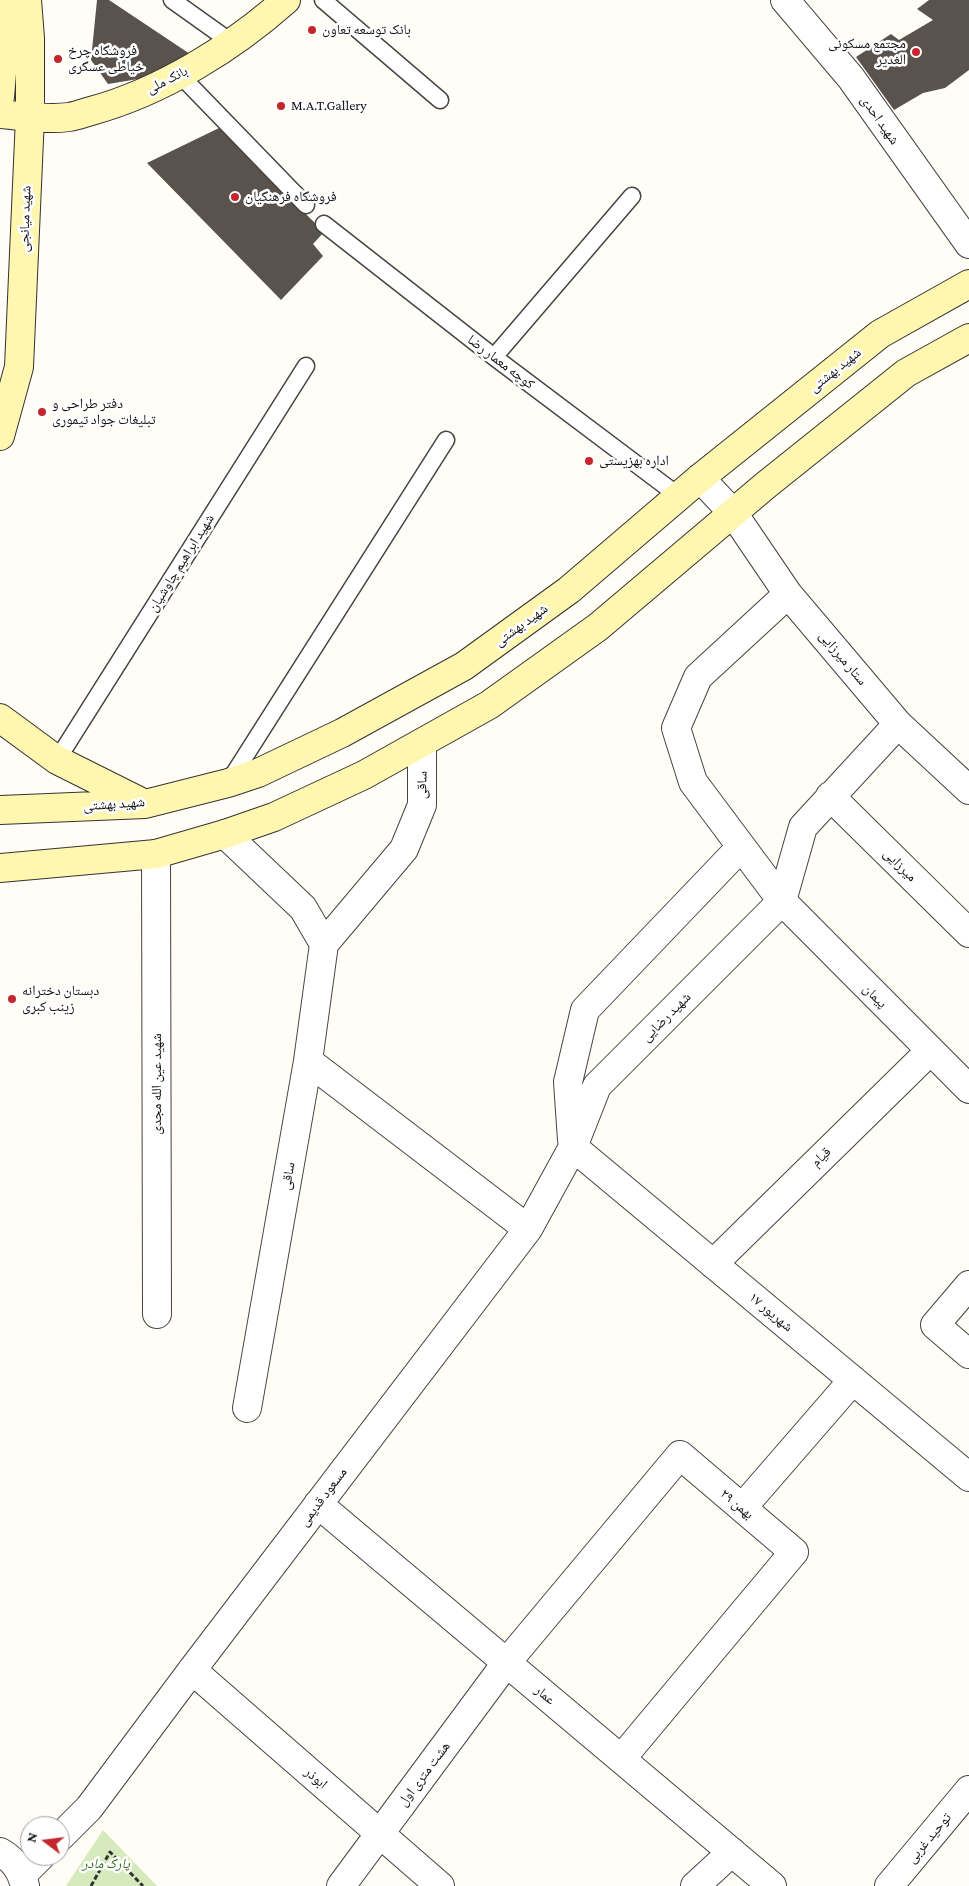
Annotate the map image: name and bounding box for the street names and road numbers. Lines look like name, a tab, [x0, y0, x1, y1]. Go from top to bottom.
street label: بانک ملی	[144, 62, 190, 98]
street label: شهید احدی	[857, 92, 903, 148]
street label: شهید میانجی	[15, 185, 35, 253]
street label: کوچه معمار رضا	[464, 331, 538, 393]
street label: شهید بهشتی	[806, 344, 864, 396]
street label: شهید ابراهیم چاوشیان	[144, 511, 218, 615]
street label: شهید بهشتی	[491, 600, 551, 650]
street label: ستار میرزایی	[815, 627, 871, 689]
street label: ساقی	[413, 771, 431, 799]
street label: شهید بهشتی	[83, 793, 145, 815]
street label: میرزایی	[880, 845, 920, 885]
street label: پیمان	[859, 980, 891, 1012]
street label: شهید رضایی	[638, 989, 694, 1045]
street label: شهید عین الله مجدی	[149, 1033, 165, 1135]
street label: قیام	[808, 1144, 834, 1170]
street label: ساقی	[277, 1161, 299, 1191]
street label: ۱۷ شهریور	[746, 1289, 796, 1335]
street label: مسعود قدیمی	[295, 1464, 351, 1530]
street label: ۲۹ بهمن	[717, 1485, 757, 1523]
street label: عمار	[531, 1682, 559, 1708]
street label: هشت متری اول	[394, 1738, 454, 1810]
street label: ابوذر	[301, 1763, 331, 1793]
street label: توحید غربی	[903, 1809, 955, 1867]

